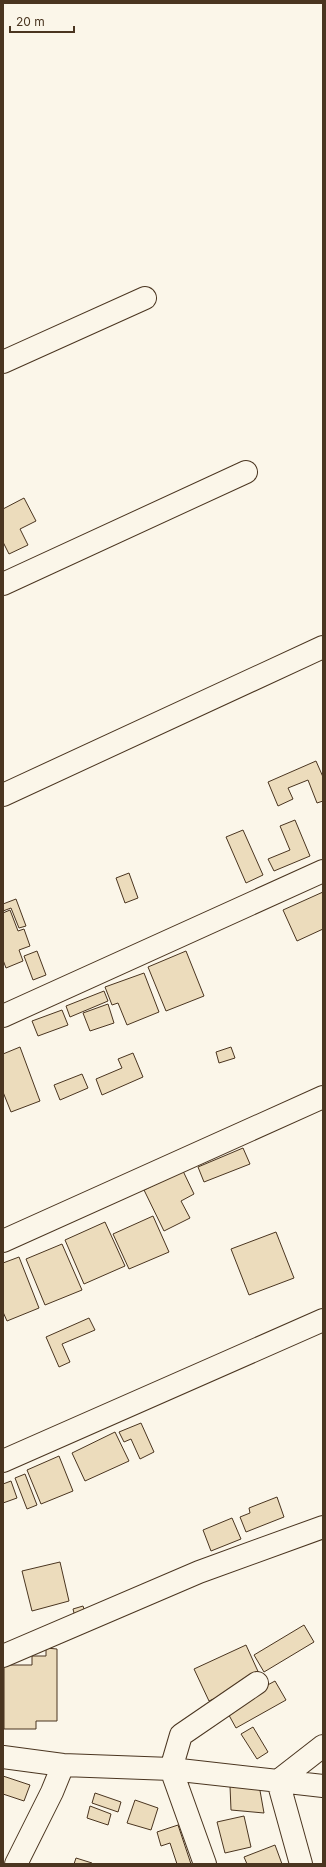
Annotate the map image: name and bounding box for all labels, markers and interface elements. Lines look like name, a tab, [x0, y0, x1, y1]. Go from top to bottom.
scale bar	[10, 8, 74, 34]
text: 20 m	[16, 14, 45, 29]

